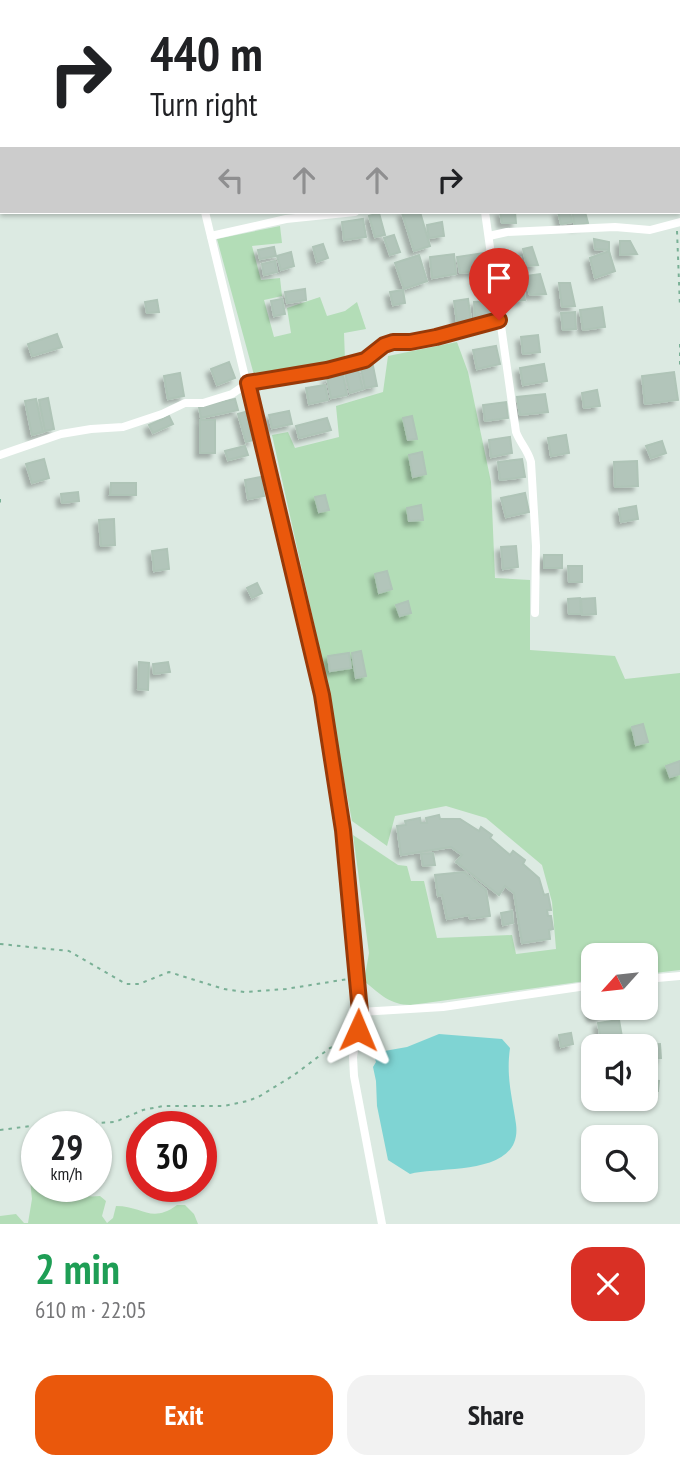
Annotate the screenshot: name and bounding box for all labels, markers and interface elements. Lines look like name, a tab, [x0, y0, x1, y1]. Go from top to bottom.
text: 440 m	[150, 21, 263, 85]
icon: right	[35, 28, 126, 119]
text: Turn right	[150, 83, 258, 125]
icon: left	[212, 161, 250, 199]
icon: ahead	[285, 161, 323, 199]
icon: ahead	[358, 161, 396, 199]
icon: right	[431, 161, 469, 199]
pin	[469, 248, 529, 320]
icon: arrive	[480, 259, 518, 297]
north arrow	[581, 943, 658, 1020]
map controls	[581, 943, 658, 1202]
position arrow	[321, 993, 395, 1067]
button: sound	[581, 1034, 658, 1111]
speed limit sign: 30	[126, 1111, 217, 1202]
text: 29	[50, 1124, 83, 1170]
button: search	[581, 1125, 658, 1202]
text: km/h	[51, 1162, 82, 1185]
text: 2 min	[35, 1241, 120, 1296]
button: close	[571, 1247, 645, 1321]
text: 610 m · 22:05	[35, 1295, 147, 1324]
button: Exit	[35, 1375, 333, 1455]
button: Share	[347, 1375, 645, 1455]

